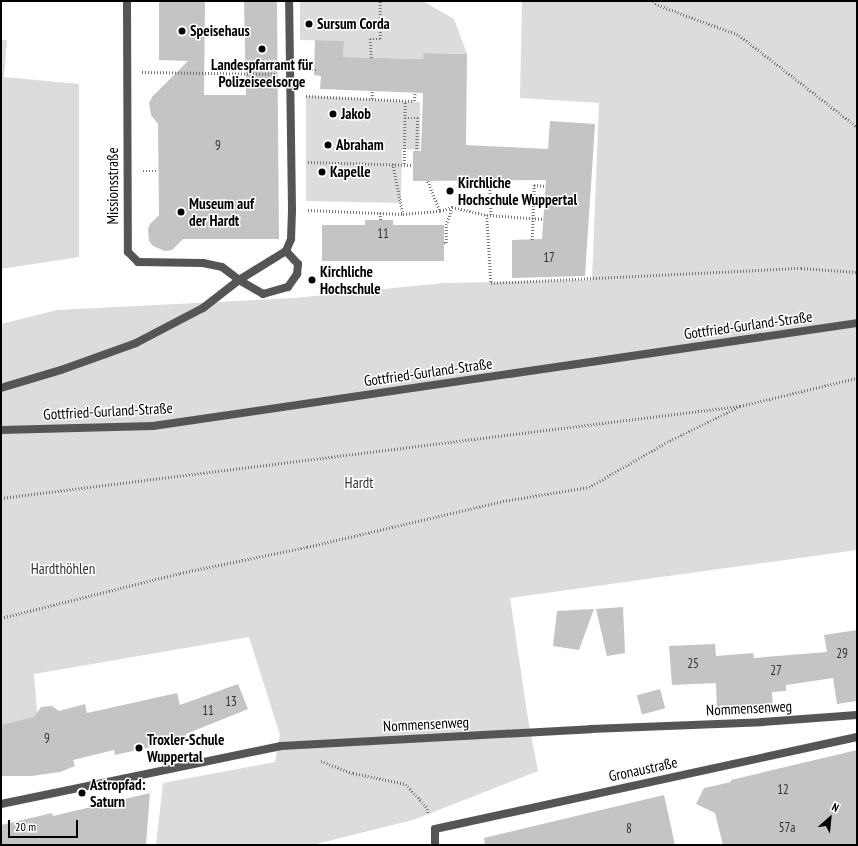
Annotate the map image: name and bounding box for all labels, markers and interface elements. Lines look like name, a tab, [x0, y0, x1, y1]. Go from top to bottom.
place label: Sursum Corda	[317, 15, 390, 33]
marker: Sursum Corda	[304, 19, 314, 29]
place label: Speisehaus	[190, 22, 250, 40]
marker: Speisehaus	[177, 26, 187, 36]
marker: Landespfarramt für Polizeiseelsorge	[257, 44, 267, 54]
place label: Landespfarramt für Polizeiseelsorge	[211, 55, 313, 90]
place label: Jakob	[341, 105, 371, 123]
marker: Jakob	[328, 109, 338, 119]
place label: Abraham	[336, 136, 384, 154]
house number: 9	[215, 138, 221, 154]
marker: Abraham	[323, 140, 333, 150]
street label: Missionsstraße	[104, 147, 122, 225]
place label: Kapelle	[330, 163, 371, 181]
marker: Kapelle	[317, 167, 327, 177]
place label: Kirchliche Hochschule Wuppertal	[458, 173, 577, 208]
marker: Kirchliche Hochschule Wuppertal	[445, 186, 455, 196]
place label: Museum auf der Hardt	[189, 194, 254, 229]
marker: Museum auf der Hardt	[176, 207, 186, 217]
house number: 11	[377, 226, 389, 242]
house number: 17	[543, 250, 555, 266]
place label: Kirchliche Hochschule	[320, 262, 381, 297]
marker: Kirchliche Hochschule	[307, 275, 317, 285]
street label: Gottfried-Gurland-Straße	[683, 307, 813, 343]
street label: Gottfried-Gurland-Straße	[363, 354, 493, 390]
street label: Gottfried-Gurland-Straße	[43, 399, 173, 423]
park label: Hardt	[345, 474, 373, 492]
park label: Hardthöhlen	[31, 560, 95, 578]
house number: 29	[836, 646, 848, 662]
house number: 25	[687, 656, 699, 672]
house number: 27	[770, 663, 782, 679]
house number: 13	[225, 694, 237, 710]
street label: Nommensenweg	[706, 697, 792, 719]
house number: 11	[202, 703, 214, 719]
street label: Nommensenweg	[383, 713, 469, 735]
place label: Troxler-Schule Wuppertal	[147, 730, 224, 765]
house number: 9	[44, 731, 50, 747]
marker: Troxler-Schule Wuppertal	[134, 743, 144, 753]
street label: Gronaustraße	[607, 753, 679, 785]
place label: Astropfad: Saturn	[90, 775, 145, 810]
house number: 12	[777, 782, 789, 798]
marker: Astropfad: Saturn	[77, 788, 87, 798]
north arrow	[810, 798, 850, 838]
text: N	[830, 800, 841, 815]
scale bar	[10, 812, 80, 838]
text: 20 m	[15, 819, 36, 834]
house number: 57a	[779, 820, 795, 836]
house number: 8	[626, 821, 632, 837]

